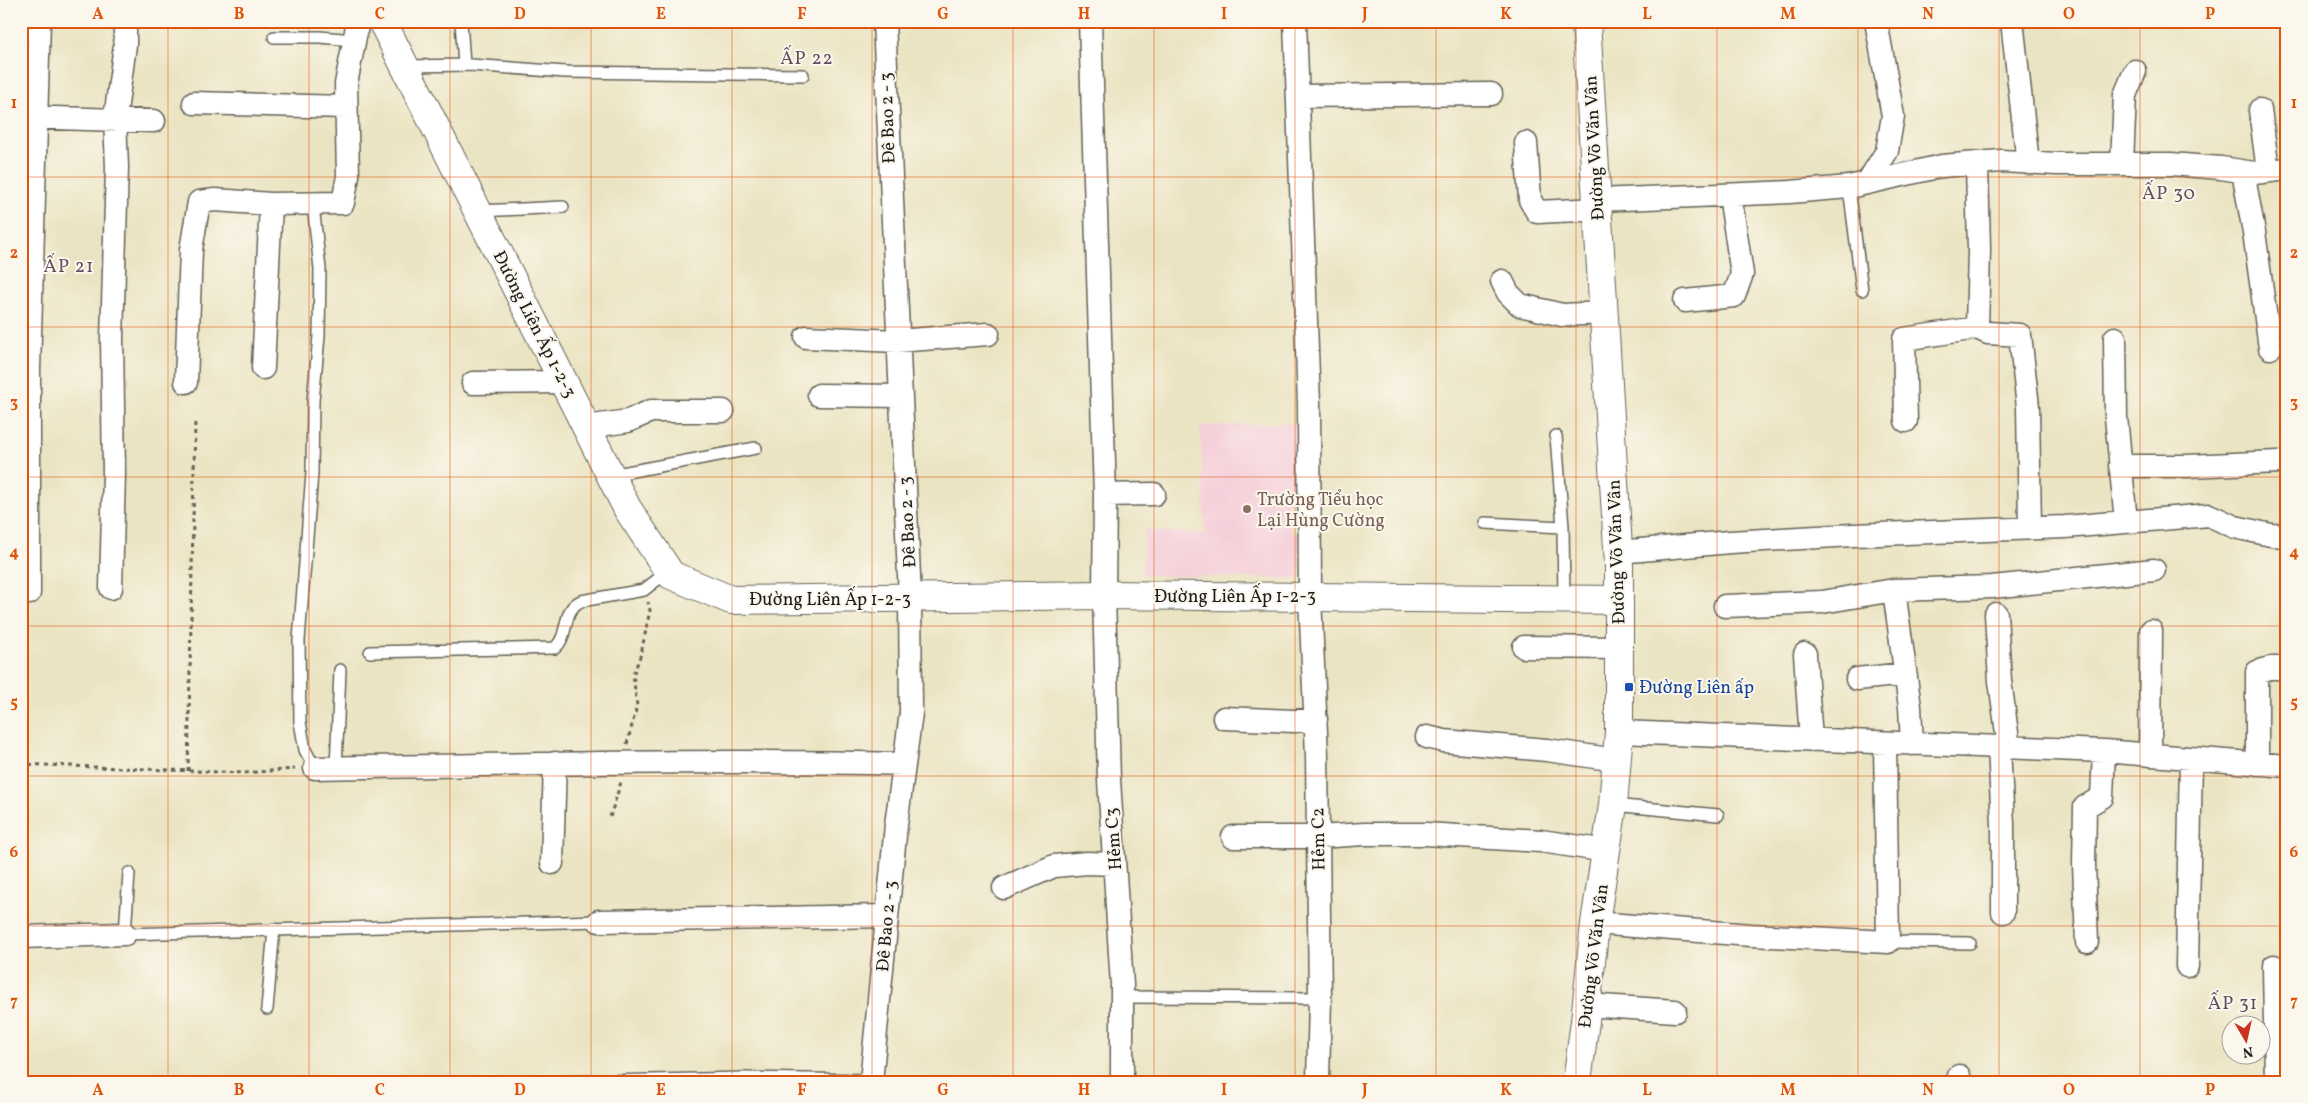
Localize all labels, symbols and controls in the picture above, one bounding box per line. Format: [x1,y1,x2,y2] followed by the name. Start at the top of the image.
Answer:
[92,4,104,26] text: A
[234,4,245,26] text: B
[375,4,385,26] text: C
[514,4,526,26] text: D
[656,4,666,26] text: E
[797,4,807,26] text: F
[937,4,949,26] text: G
[1078,4,1090,26] text: H
[1221,4,1227,26] text: I
[1361,4,1368,26] text: J
[1500,4,1512,26] text: K
[1642,4,1652,26] text: L
[1780,4,1796,26] text: M
[1922,4,1934,26] text: N
[2063,4,2075,26] text: O
[2205,4,2215,26] text: P
[780,45,834,72] district label: ẤP 22
[874,72,903,164] street label: Đê Bao 2 - 3
[1579,74,1612,221] street label: Đường Võ Văn Vân
[11,93,17,115] text: 1
[2291,93,2297,115] text: 1
[2142,180,2196,207] district label: ẤP 30
[10,243,18,265] text: 2
[2290,243,2298,265] text: 2
[486,246,583,403] street label: Đường Liên Ấp 1-2-3
[44,253,94,280] district label: ẤP 21
[10,392,18,414] text: 3
[2290,392,2298,414] text: 3
[894,476,923,568] street label: Đê Bao 2 - 3
[1602,479,1633,625] street label: Đường Võ Văn Vân
[1257,488,1385,534] place label: Trường Tiểu học Lại Hùng Cường
[1241,503,1253,515] marker: Trường Tiểu học Lại Hùng Cường
[9,542,19,564] text: 4
[2289,542,2299,564] text: 4
[1154,583,1316,610] street label: Đường Liên Ấp 1-2-3
[749,586,911,613] street label: Đường Liên Ấp 1-2-3
[1639,676,1754,701] place label: Đường Liên ấp
[1623,681,1635,693] marker: Đường Liên ấp
[10,692,18,714] text: 5
[2290,692,2298,714] text: 5
[1100,807,1129,871] street label: Hẻm C3
[1306,807,1333,871] street label: Hẻm C2
[10,842,19,864] text: 6
[2290,842,2299,864] text: 6
[871,879,904,973] street label: Đê Bao 2 - 3
[1573,882,1616,1030] street label: Đường Võ Văn Vân
[2208,990,2258,1017] district label: ẤP 31
[10,991,18,1013] text: 7
[2290,991,2298,1013] text: 7
[2220,1016,2270,1066] north arrow
[2241,1041,2254,1062] text: N
[92,1080,104,1102] text: A
[234,1080,245,1102] text: B
[375,1080,385,1102] text: C
[514,1080,526,1102] text: D
[656,1080,666,1102] text: E
[797,1080,807,1102] text: F
[937,1080,949,1102] text: G
[1078,1080,1090,1102] text: H
[1221,1080,1227,1102] text: I
[1361,1080,1368,1102] text: J
[1500,1080,1512,1102] text: K
[1642,1080,1652,1102] text: L
[1780,1080,1796,1102] text: M
[1922,1080,1934,1102] text: N
[2063,1080,2075,1102] text: O
[2205,1080,2215,1102] text: P

